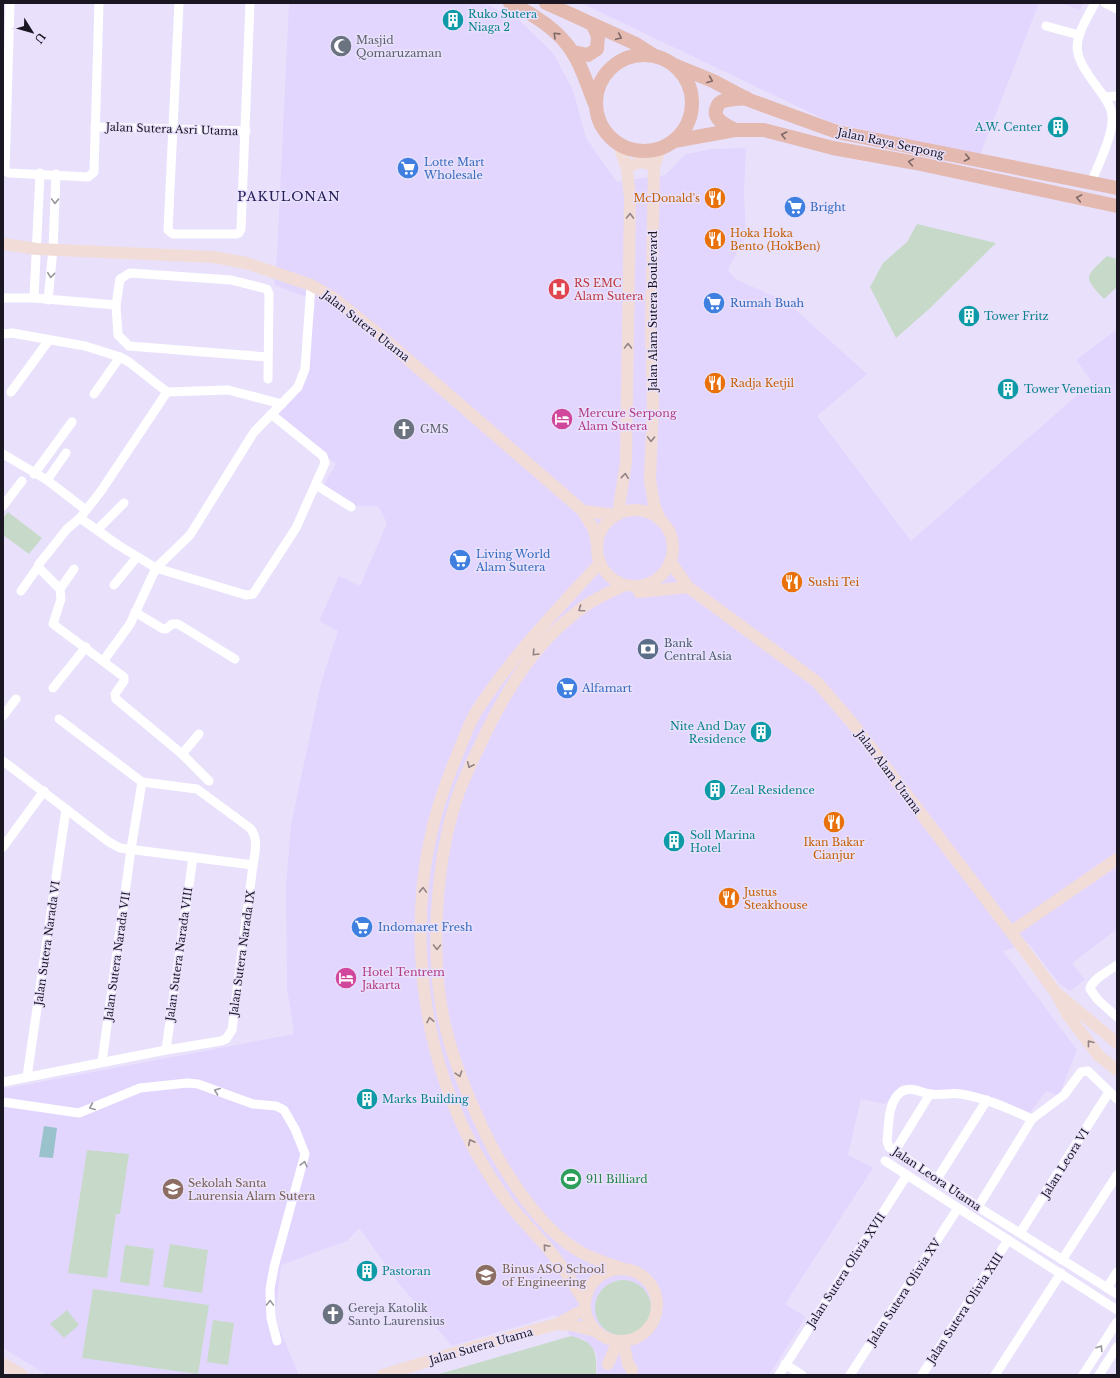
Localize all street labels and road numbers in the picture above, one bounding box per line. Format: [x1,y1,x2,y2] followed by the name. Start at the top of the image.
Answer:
[104,120,239,138] street label: Jalan Sutera Asri Utama
[835,124,946,161] street label: Jalan Raya Serpong
[646,230,660,393] street label: Jalan Alam Sutera Boulevard
[318,286,413,365] street label: Jalan Sutera Utama
[852,726,925,817] street label: Jalan Alam Utama
[31,879,63,1008] street label: Jalan Sutera Narada VI
[162,886,195,1024] street label: Jalan Sutera Narada VIII
[226,888,258,1019] street label: Jalan Sutera Narada IX
[101,890,133,1024] street label: Jalan Sutera Narada VII
[1037,1125,1092,1202] street label: Jalan Leora VI
[888,1143,985,1214] street label: Jalan Leora Utama
[803,1210,888,1331] street label: Jalan Sutera Olivia XVII
[863,1236,944,1350] street label: Jalan Sutera Olivia XV
[923,1250,1006,1368] street label: Jalan Sutera Olivia XIII
[426,1324,535,1368] street label: Jalan Sutera Utama

